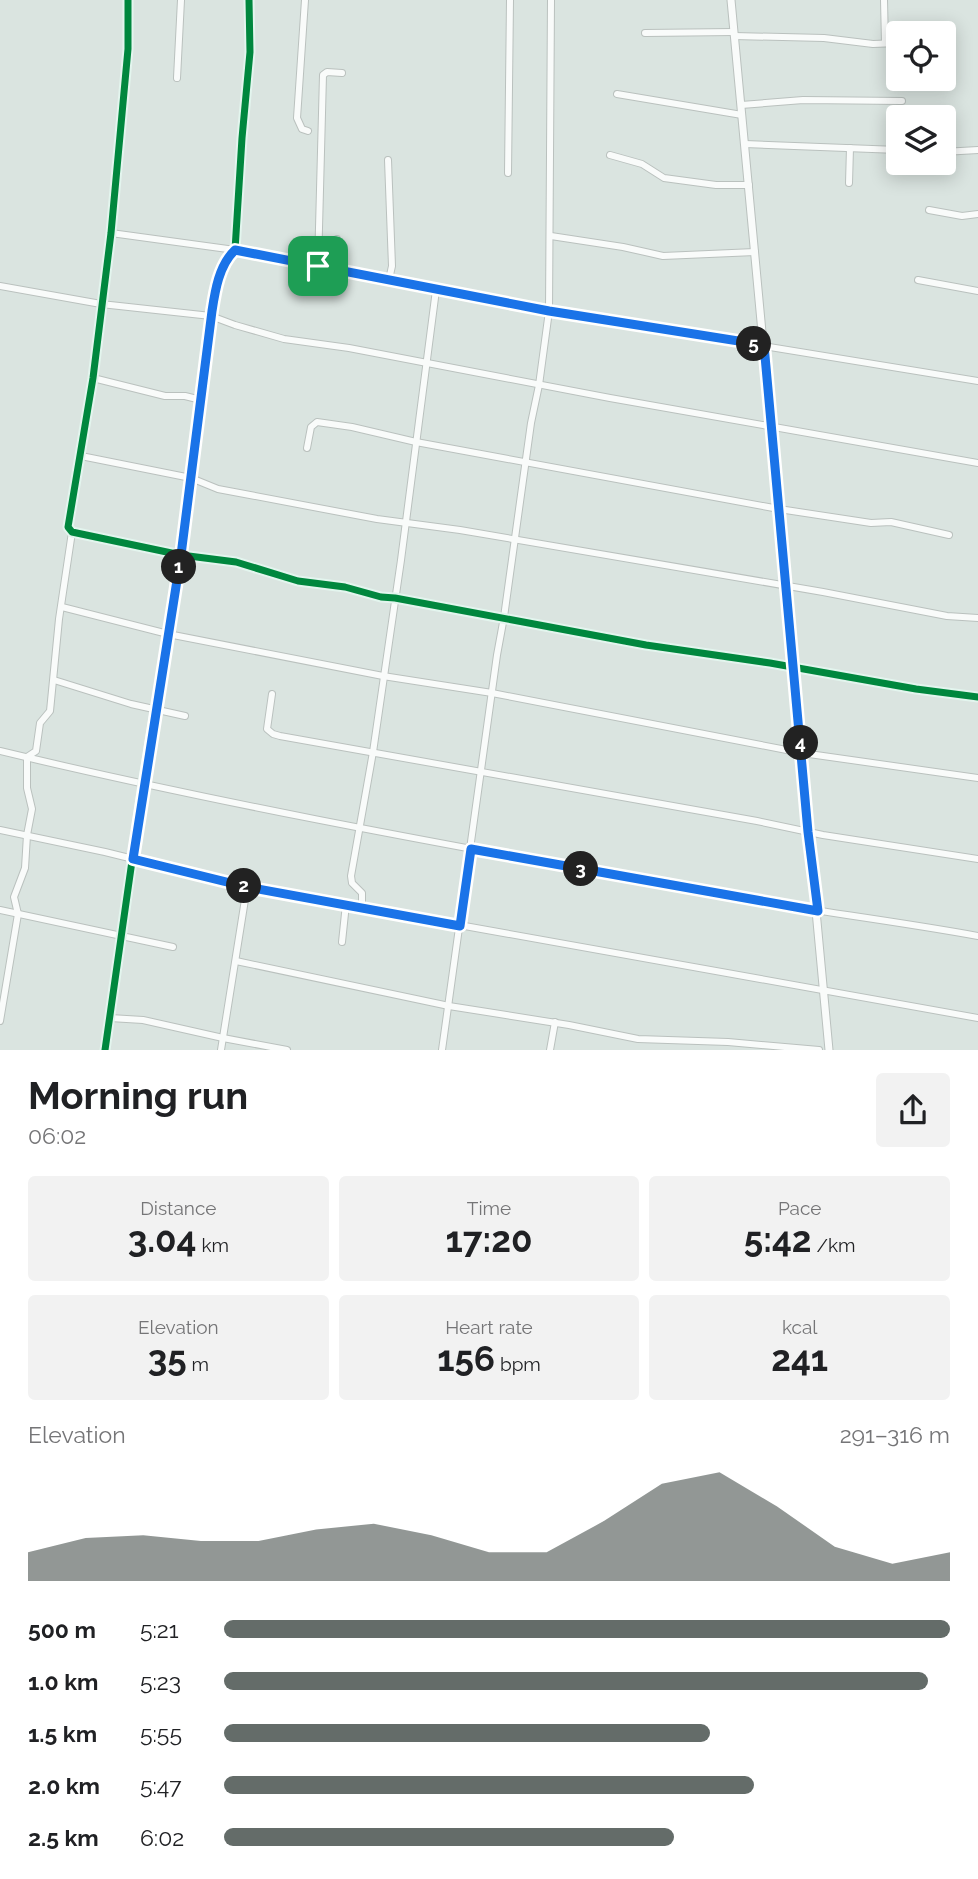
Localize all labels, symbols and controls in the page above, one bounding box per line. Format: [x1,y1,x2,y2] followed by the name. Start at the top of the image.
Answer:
[886,21,956,175] map controls
[886,21,956,91] button: locate
[886,105,956,175] button: layers
[288,236,348,296] pin
[299,247,337,285] icon: arrive
[736,326,772,362] pin: 5
[748,332,759,354] text: 5
[162,550,196,584] pin: 1
[174,555,183,577] text: 1
[784,726,818,760] pin: 4
[795,731,806,753] text: 4
[564,852,598,886] pin: 3
[575,857,586,879] text: 3
[226,868,262,903] pin: 2
[238,874,249,896] text: 2
[28,1073,248,1118] text: Morning run
[876,1073,950,1147] button: share
[28,1122,86,1149] text: 06:02
[140,1197,216,1219] text: Distance
[467,1197,511,1219] text: Time
[778,1197,821,1219] text: Pace
[128,1219,197,1260] text: 3.04
[446,1219,532,1260] text: 17:20
[744,1219,812,1260] text: 5:42
[197,1234,229,1256] text: km
[812,1234,855,1256] text: /km
[138,1316,219,1338] text: Elevation
[445,1316,533,1338] text: Heart rate
[782,1316,817,1338] text: kcal
[148,1338,187,1379] text: 35
[437,1338,495,1379] text: 156
[771,1338,828,1379] text: 241
[187,1353,209,1375] text: m
[495,1353,541,1375] text: bpm
[28,1421,126,1448] text: Elevation
[840,1421,950,1448] text: 291–316 m
[28,1616,96,1643] text: 500 m
[140,1616,179,1643] text: 5:21
[28,1668,98,1695] text: 1.0 km
[140,1668,181,1695] text: 5:23
[28,1720,97,1747] text: 1.5 km
[140,1720,182,1747] text: 5:55
[28,1772,100,1799] text: 2.0 km
[140,1772,182,1799] text: 5:47
[28,1824,99,1851] text: 2.5 km
[140,1824,184,1851] text: 6:02

